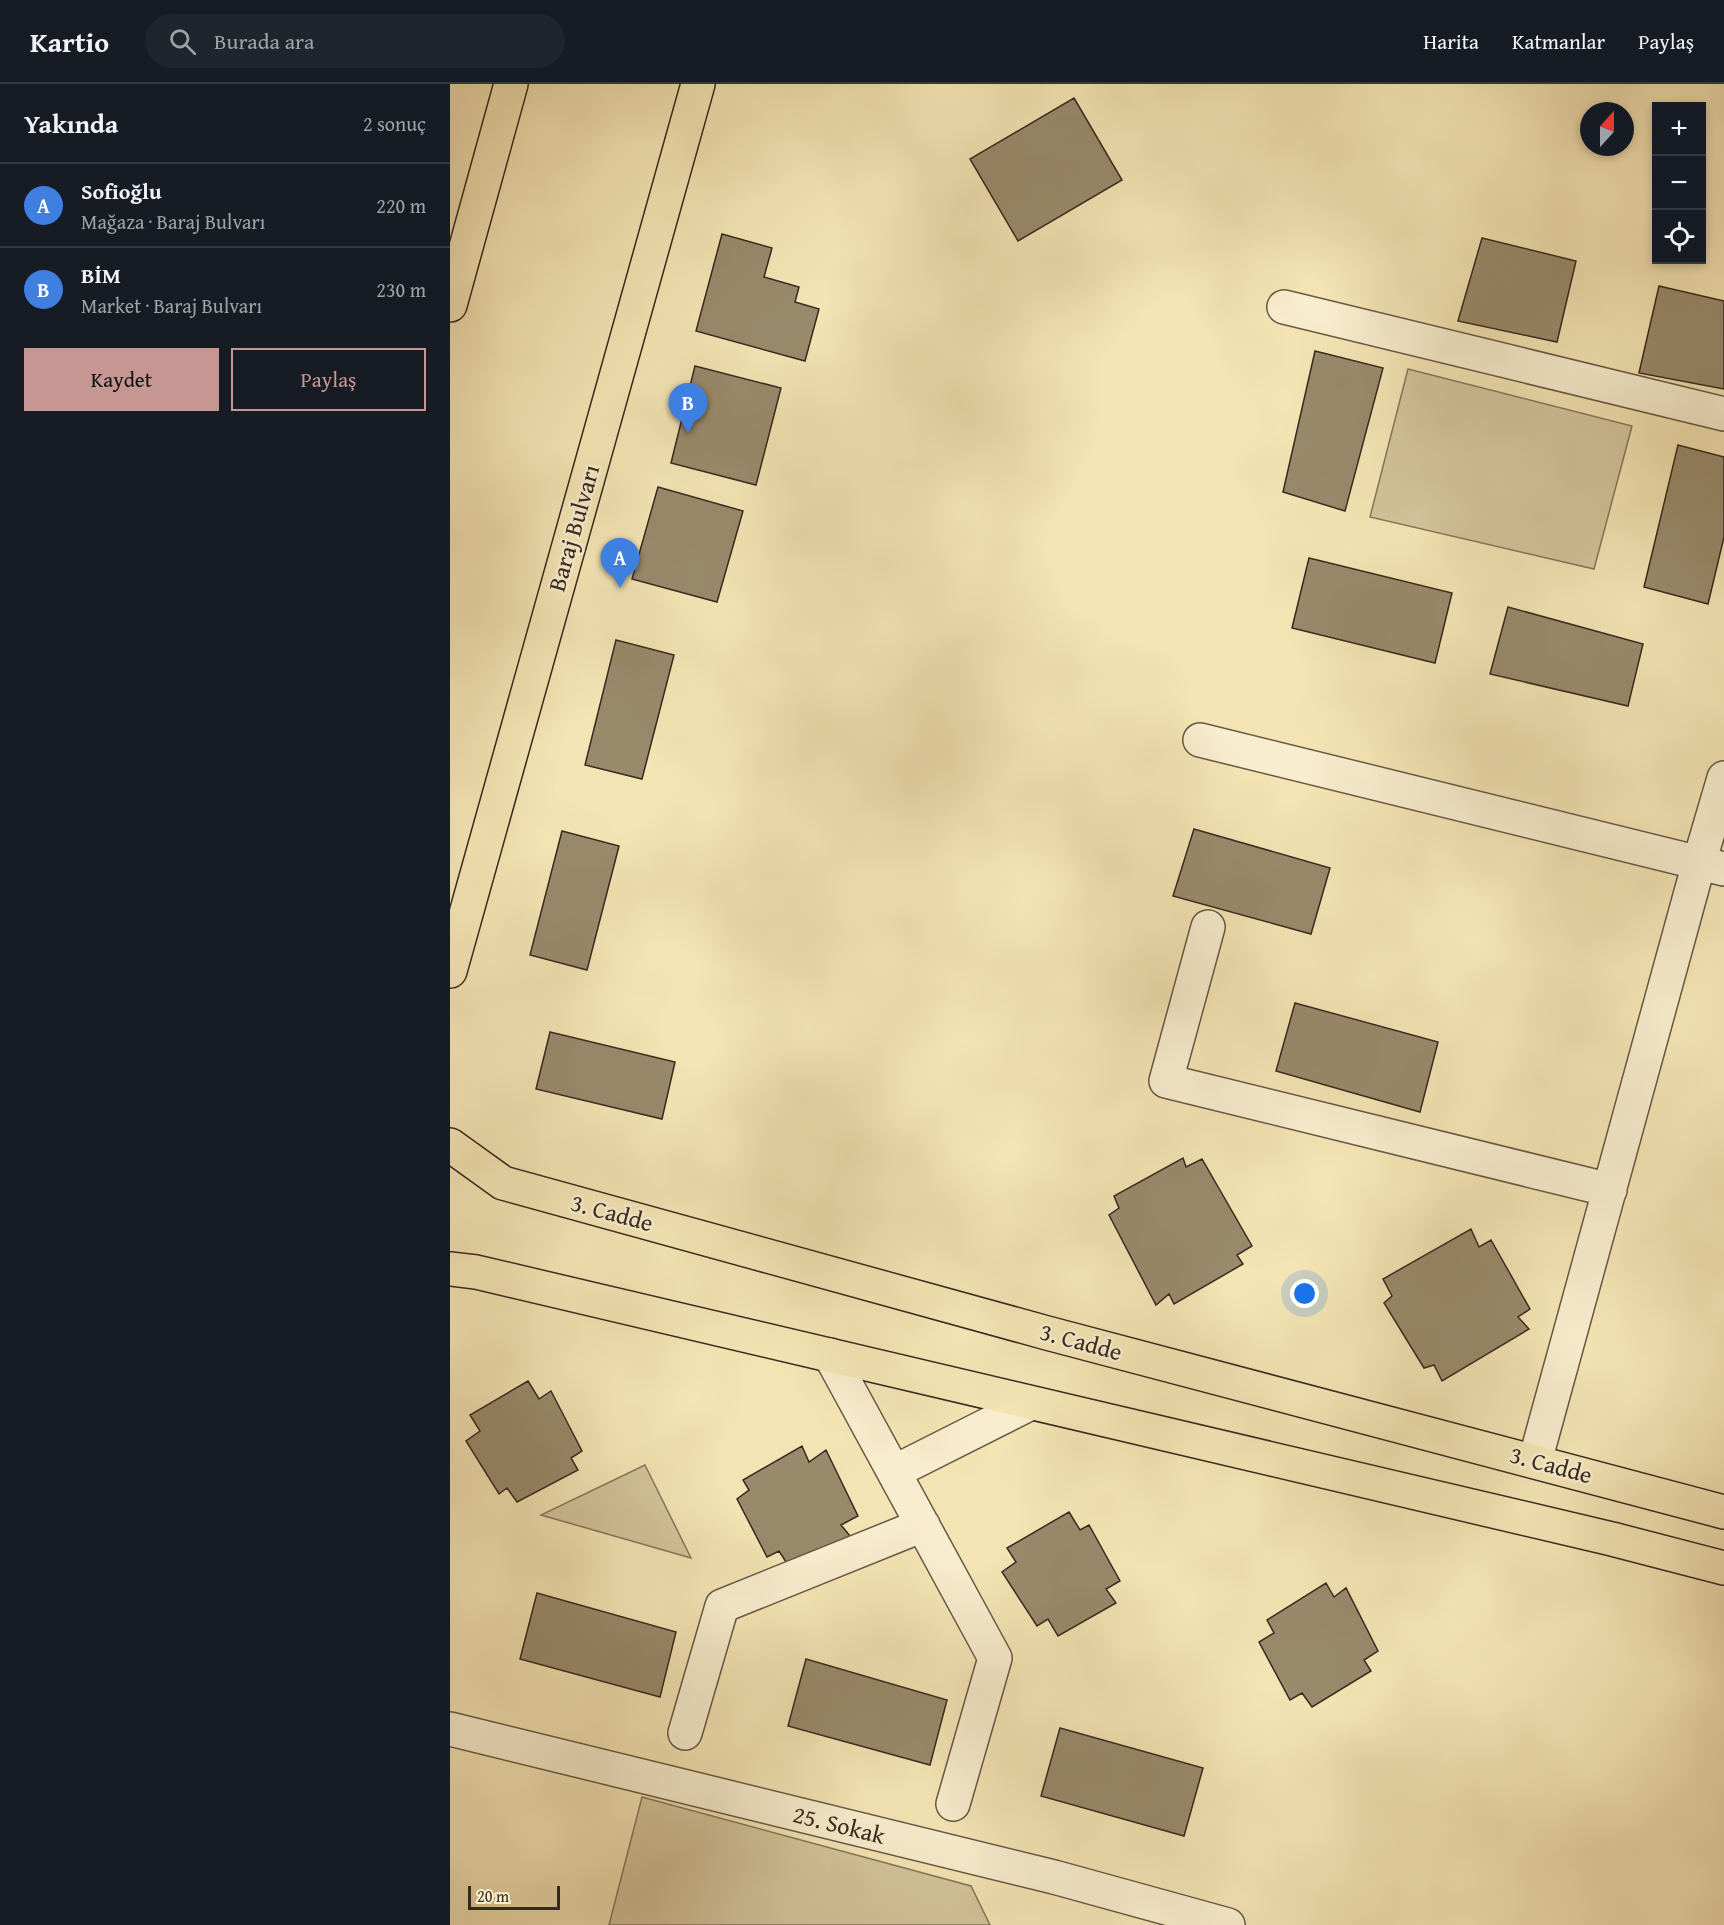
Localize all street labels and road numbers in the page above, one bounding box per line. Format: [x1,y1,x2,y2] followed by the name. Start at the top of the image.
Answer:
[539,460,608,595] street label: Baraj Bulvarı
[567,1185,657,1240] street label: 3. Cadde
[1036,1314,1126,1369] street label: 3. Cadde
[1506,1437,1596,1492] street label: 3. Cadde
[789,1796,890,1853] street label: 25. Sokak

